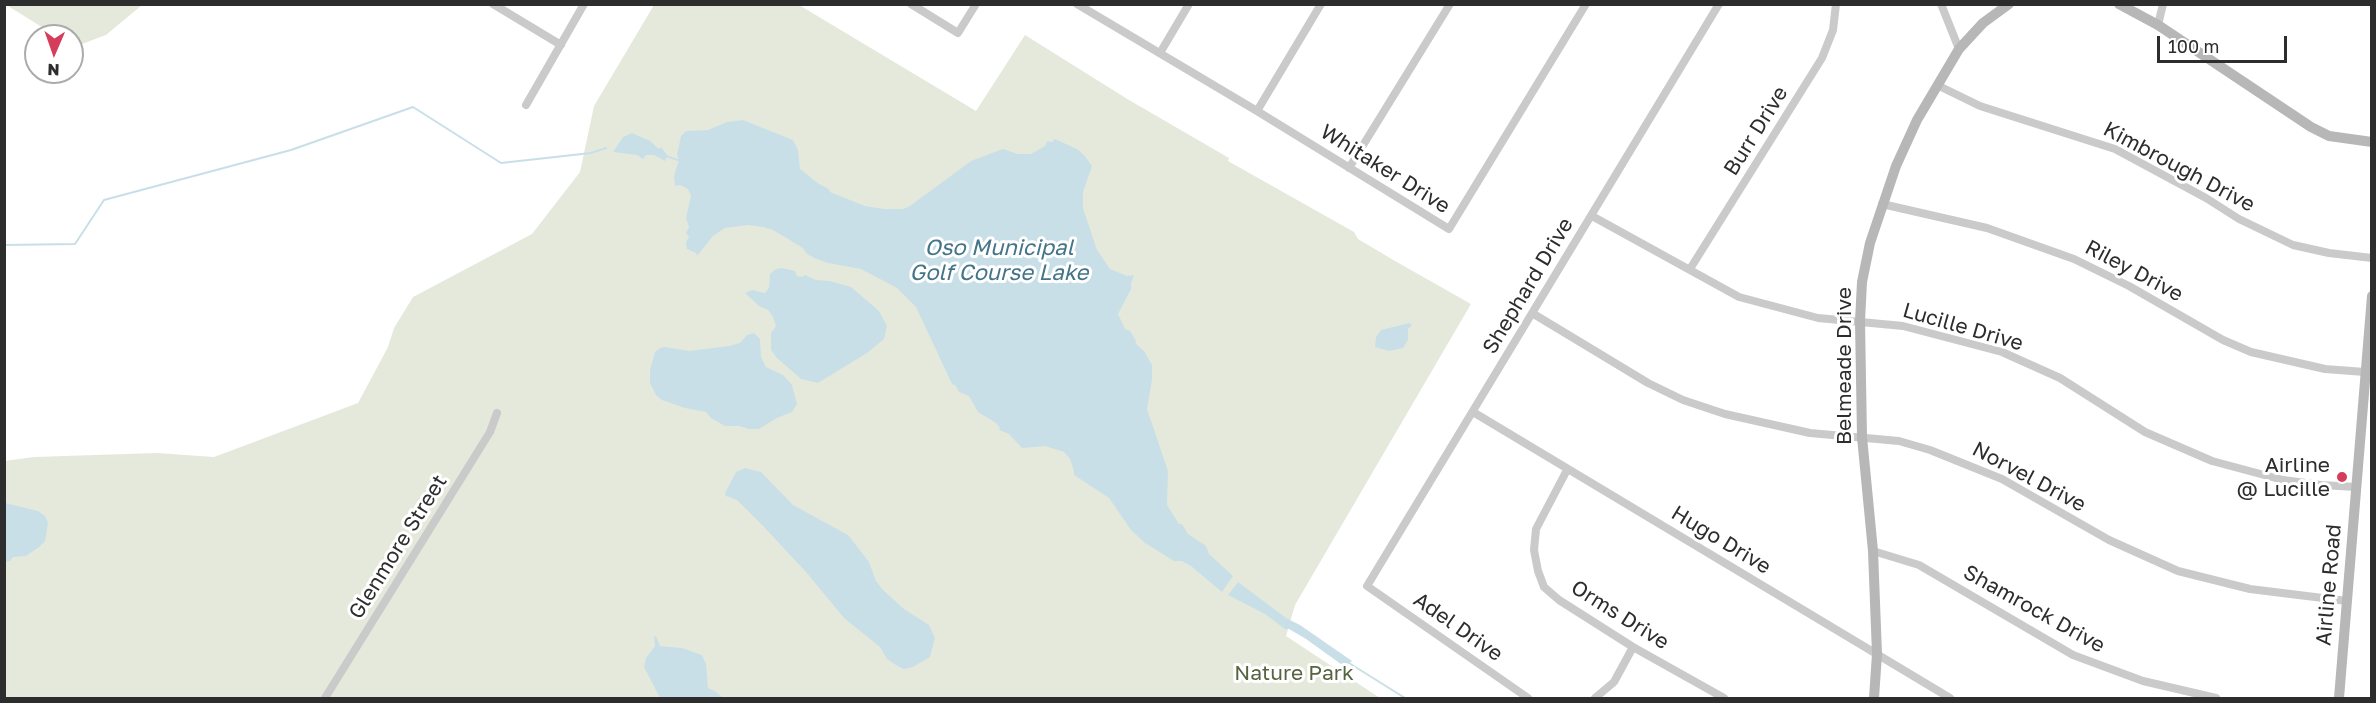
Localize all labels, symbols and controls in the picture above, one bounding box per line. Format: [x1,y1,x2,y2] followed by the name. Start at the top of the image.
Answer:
[24,24,84,84] north arrow
[2160,24,2290,62] scale bar
[2168,35,2219,57] text: 100 m
[47,60,60,80] text: N
[1719,82,1793,180] street label: Burr Drive
[2099,116,2259,218] street label: Kimbrough Drive
[1316,119,1454,219] street label: Whitaker Drive
[1477,213,1579,359] street label: Shephard Drive
[910,235,1088,286] water label: Oso Municipal Golf Course Lake
[2081,235,2187,307] street label: Riley Drive
[1831,287,1857,445] street label: Belmeade Drive
[1900,298,2026,356] street label: Lucille Drive
[1968,437,2090,517] street label: Norvel Drive
[2237,452,2330,502] place label: Airline @ Lucille
[344,470,452,624] street label: Glenmore Street
[2335,470,2349,484] marker: Airline @ Lucille
[1667,500,1775,580] street label: Hugo Drive
[2311,523,2347,647] street label: Airline Road
[1959,560,2109,658] street label: Shamrock Drive
[1566,575,1674,655] street label: Orms Drive
[1409,587,1507,667] street label: Adel Drive
[1234,660,1354,686] park label: Nature Park

